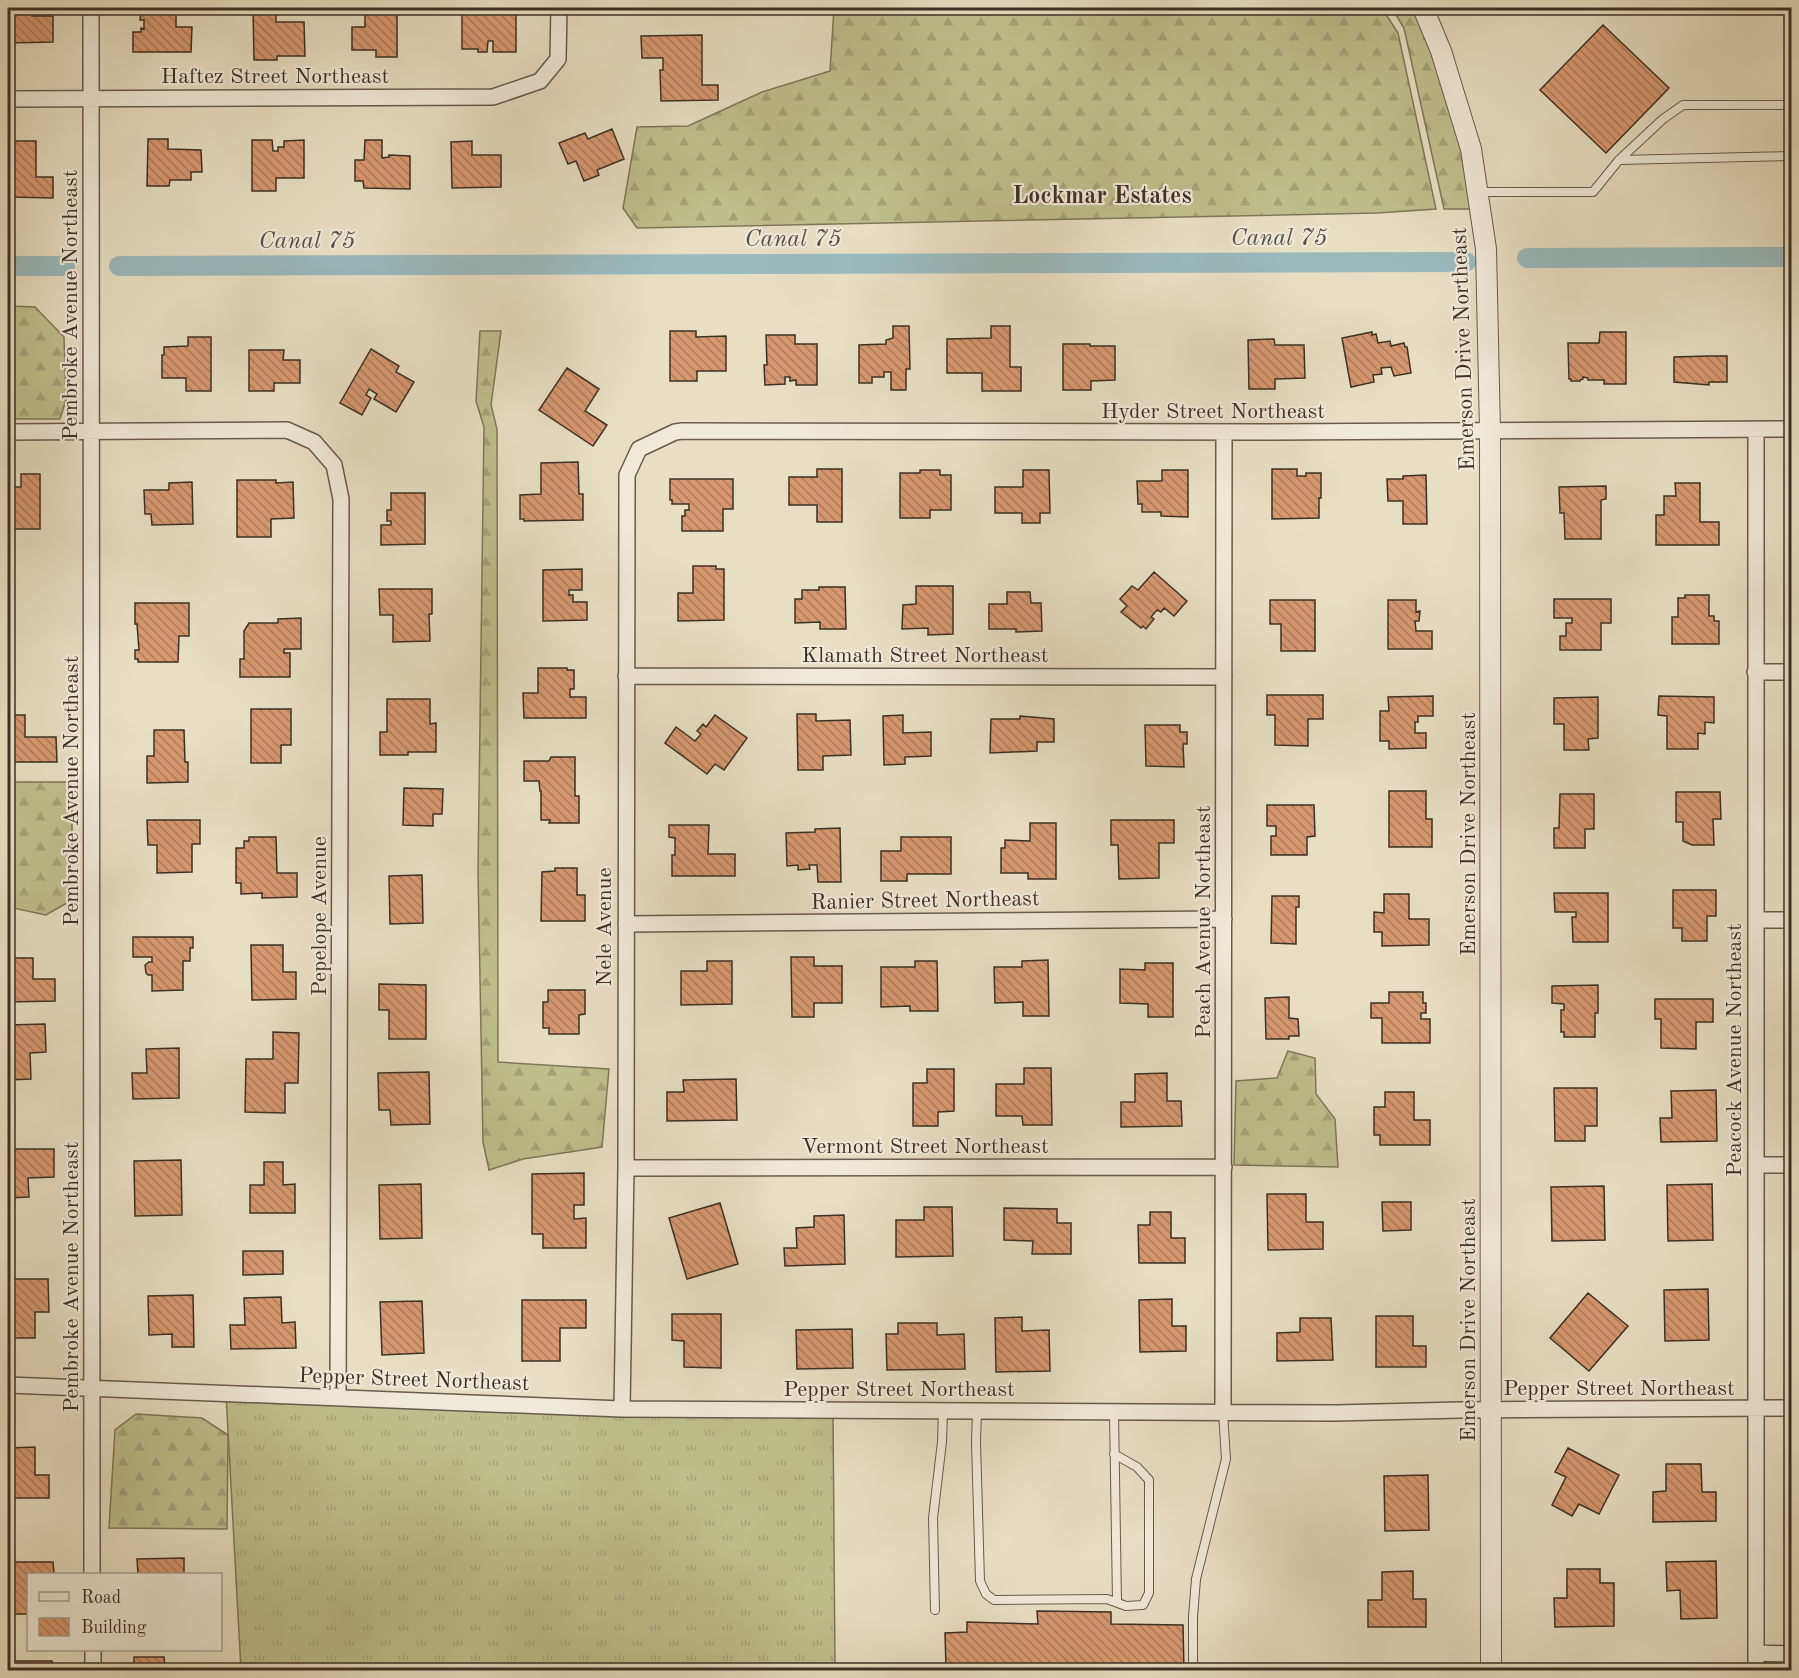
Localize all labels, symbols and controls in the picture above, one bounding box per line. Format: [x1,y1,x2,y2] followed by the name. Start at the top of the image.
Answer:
[161,66,389,88] street label: Haftez Street Northeast
[60,169,82,441] street label: Pembroke Avenue Northeast
[1012,185,1192,209] district label: Lockmar Estates
[1230,227,1328,251] water label: Canal 75
[1449,227,1479,471] street label: Emerson Drive Northeast
[744,228,842,252] water label: Canal 75
[258,230,356,254] water label: Canal 75
[1101,401,1325,423] street label: Hyder Street Northeast
[802,645,1048,667] street label: Klamath Street Northeast
[61,655,83,927] street label: Pembroke Avenue Northeast
[1458,712,1480,956] street label: Emerson Drive Northeast
[1193,805,1215,1039] street label: Peach Avenue Northeast
[309,836,331,996] street label: Pepelope Avenue
[594,867,616,987] street label: Nele Avenue
[810,888,1040,914] street label: Ranier Street Northeast
[1724,923,1746,1177] street label: Peacock Avenue Northeast
[801,1136,1049,1158] street label: Vermont Street Northeast
[61,1141,83,1413] street label: Pembroke Avenue Northeast
[1458,1198,1480,1442] street label: Emerson Drive Northeast
[298,1365,530,1395] street label: Pepper Street Northeast
[1503,1378,1735,1400] street label: Pepper Street Northeast
[783,1379,1015,1401] street label: Pepper Street Northeast
[27,1573,222,1651] legend
[81,1589,121,1607] text: Road
[81,1619,147,1637] text: Building

